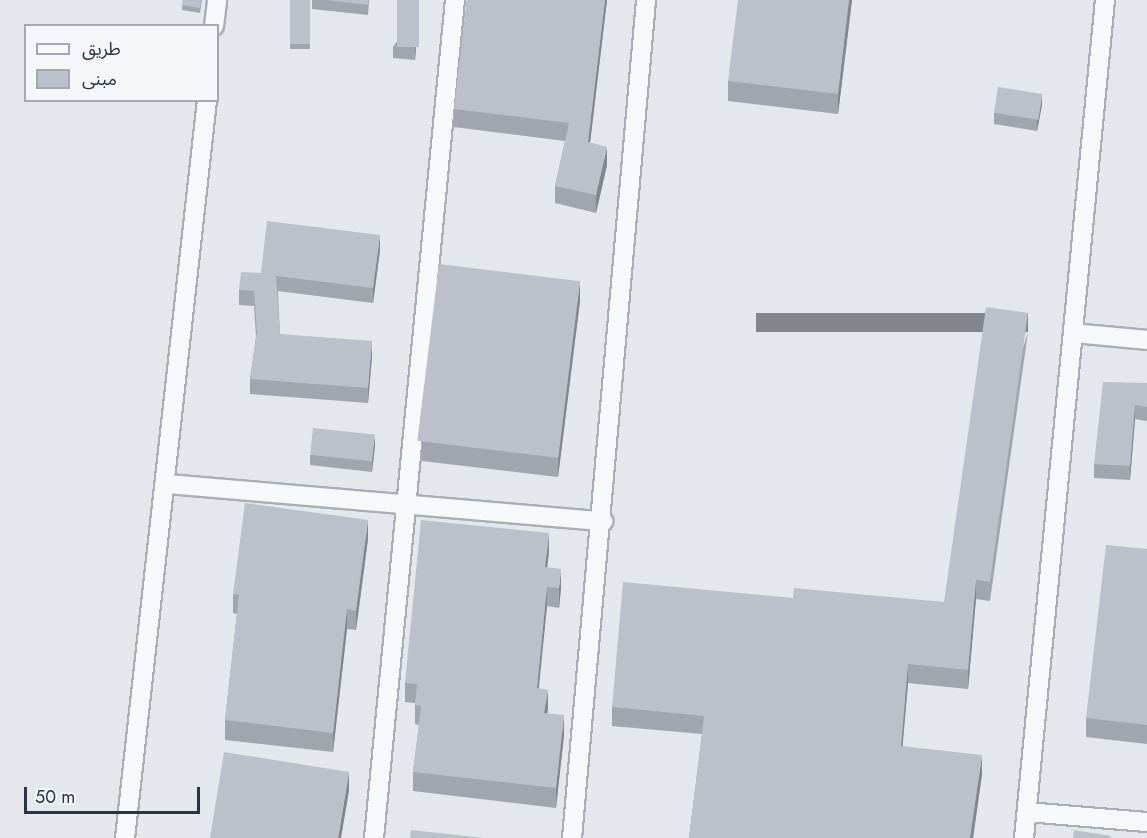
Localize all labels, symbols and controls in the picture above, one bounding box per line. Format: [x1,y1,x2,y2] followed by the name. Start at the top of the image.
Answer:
[24,24,219,102] legend
[82,36,121,62] text: طريق
[82,66,117,92] text: مبنى
[27,775,202,813] scale bar
[35,784,75,810] text: 50 m

